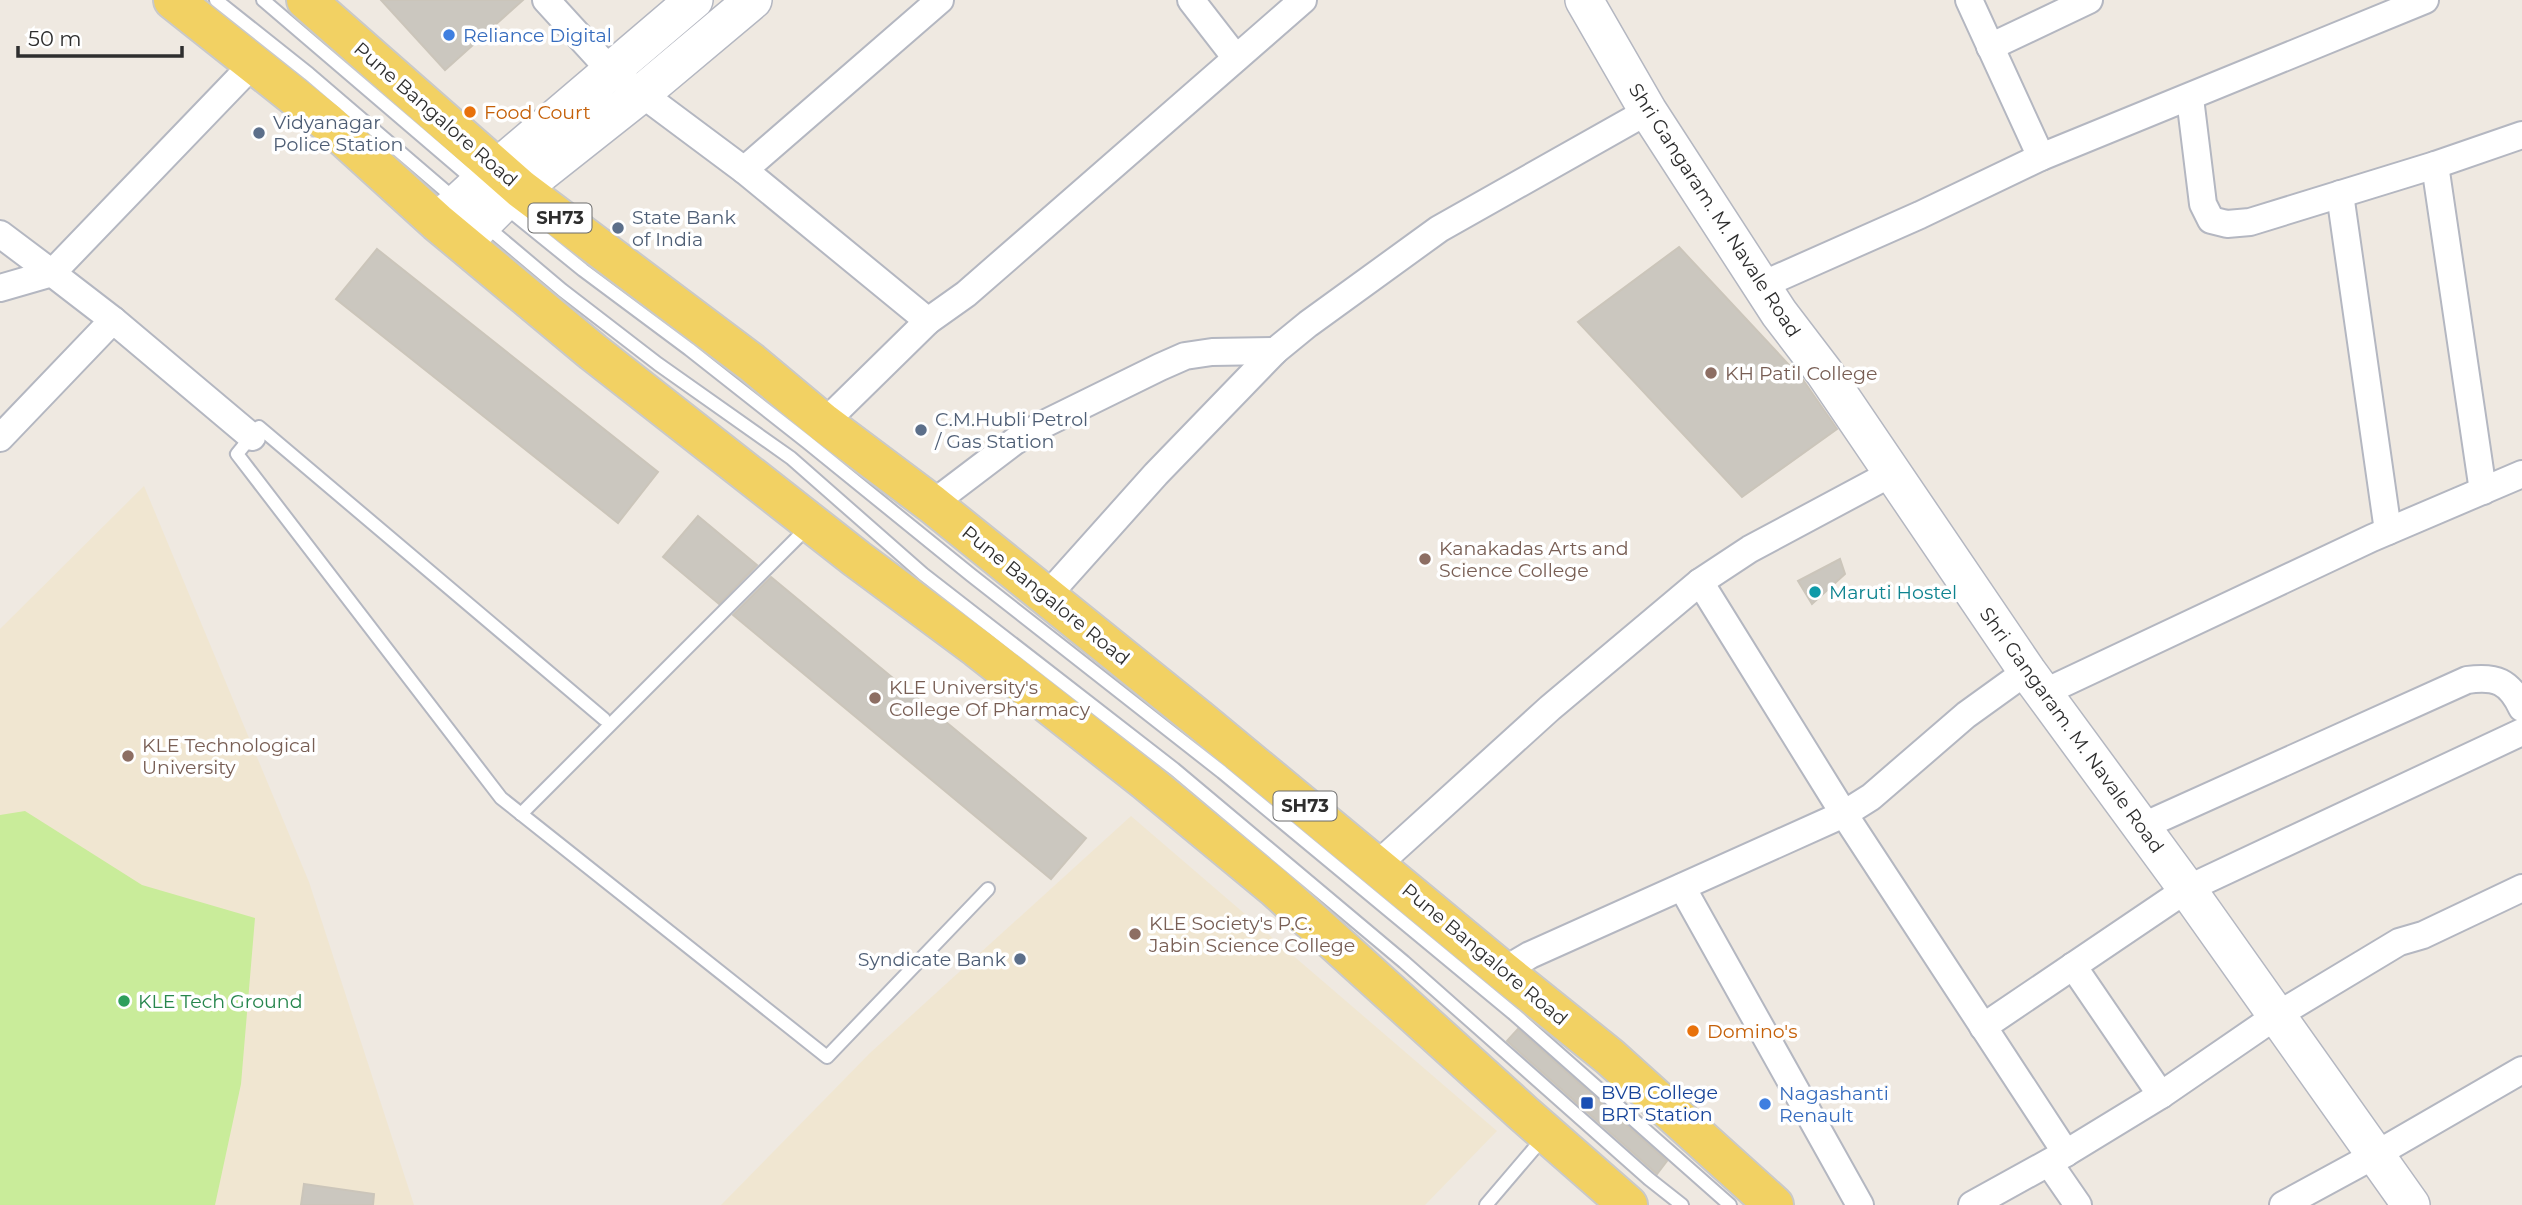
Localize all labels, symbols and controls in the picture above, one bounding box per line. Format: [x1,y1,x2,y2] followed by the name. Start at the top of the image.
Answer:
[18,14,182,58] scale bar
[463,24,612,47] place label: Reliance Digital
[28,26,82,51] text: 50 m
[441,27,457,43] marker: Reliance Digital
[349,37,522,192] street label: Pune Bangalore Road
[1624,79,1805,342] street label: Shri Gangaram. M. Navale Road
[484,101,591,124] place label: Food Court
[462,104,478,120] marker: Food Court
[273,111,403,156] place label: Vidyanagar Police Station
[251,125,267,141] marker: Vidyanagar Police Station
[528,204,592,232] road number: SH73
[632,206,736,251] place label: State Bank of India
[610,220,626,236] marker: State Bank of India
[1725,362,1878,385] place label: KH Patil College
[1703,365,1719,381] marker: KH Patil College
[934,408,1088,453] place label: C.M.Hubli Petrol / Gas Station
[913,422,929,438] marker: C.M.Hubli Petrol / Gas Station
[957,521,1134,670] street label: Pune Bangalore Road
[1439,537,1629,582] place label: Kanakadas Arts and Science College
[1417,551,1433,567] marker: Kanakadas Arts and Science College
[1829,581,1957,604] place label: Maruti Hostel
[1807,584,1823,600] marker: Maruti Hostel
[1975,603,2169,858] street label: Shri Gangaram. M. Navale Road
[889,676,1091,721] place label: KLE University's College Of Pharmacy
[867,690,883,706] marker: KLE University's College Of Pharmacy
[142,734,316,779] place label: KLE Technological University
[120,748,136,764] marker: KLE Technological University
[1274,792,1336,820] road number: SH73
[1397,878,1572,1030] street label: Pune Bangalore Road
[1148,912,1355,957] place label: KLE Society's P.C. Jabin Science College
[1127,926,1143,942] marker: KLE Society's P.C. Jabin Science College
[858,948,1007,971] place label: Syndicate Bank
[1012,951,1028,967] marker: Syndicate Bank
[138,990,303,1013] place label: KLE Tech Ground
[116,993,132,1009] marker: KLE Tech Ground
[1707,1020,1797,1043] place label: Domino's
[1685,1023,1701,1039] marker: Domino's
[1601,1081,1718,1126] place label: BVB College BRT Station
[1779,1082,1889,1127] place label: Nagashanti Renault
[1579,1095,1595,1111] marker: BVB College BRT Station
[1757,1096,1773,1112] marker: Nagashanti Renault

